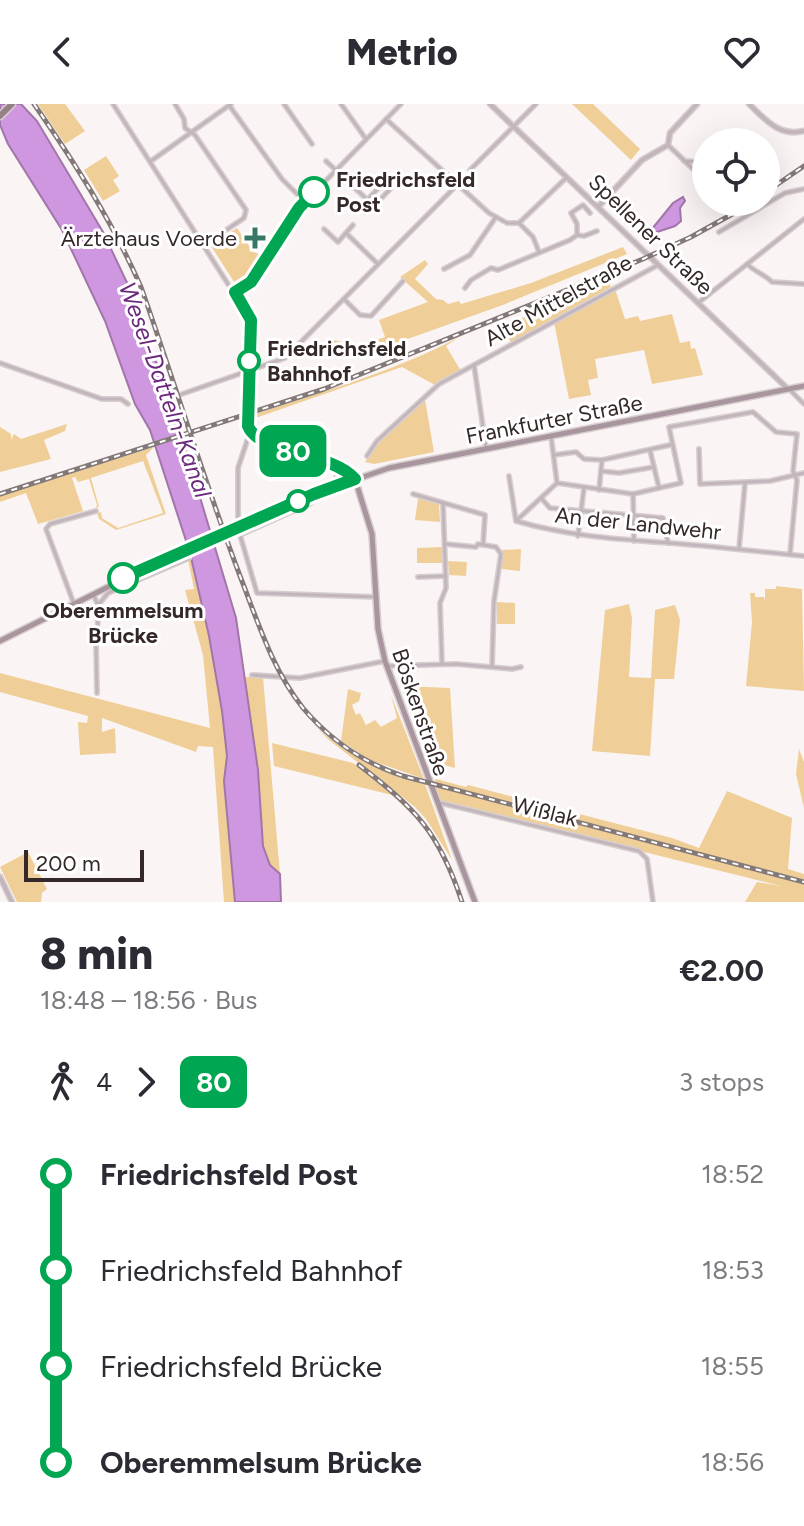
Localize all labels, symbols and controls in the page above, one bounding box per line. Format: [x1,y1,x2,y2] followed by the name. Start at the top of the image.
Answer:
[40,30,84,74] icon: back
[720,30,764,74] icon: heart
[346,31,458,74] text: Metrio
[692,128,780,216] map controls
[692,128,780,216] button: locate
[336,166,475,218] place label: Friedrichsfeld Post
[583,168,718,300] street label: Spellener Straße
[299,177,329,207] marker: Friedrichsfeld Post
[61,225,237,252] place label: Ärztehaus Voerde
[244,227,266,249] marker: Ärztehaus Voerde
[480,249,637,352] street label: Alte Mittelstraße
[113,278,218,502] water label: Wesel-Datteln-Kanal
[267,335,406,387] place label: Friedrichsfeld Bahnhof
[238,350,260,372] marker: Friedrichsfeld Bahnhof
[464,389,645,450] street label: Frankfurter Straße
[257,425,329,477] line badge: 80
[275,434,311,468] text: 80
[287,490,309,512] unlabelled marker
[554,501,723,546] street label: An der Landwehr
[108,563,138,593] marker: Oberemmelsum Brücke
[42,597,204,649] place label: Oberemmelsum Brücke
[386,645,455,779] street label: Böskenstraße
[510,790,580,833] street label: Wißlak
[24,846,144,882] scale bar
[36,850,101,877] text: 200 m
[40,927,153,980] text: 8 min
[679,952,764,989] text: €2.00
[40,984,257,1016] text: 18:48 – 18:56 · Bus
[40,1060,84,1104] icon: walk
[124,1060,168,1104] icon: forward
[196,1065,231,1099] text: 80
[96,1066,112,1098] text: 4
[679,1066,764,1098] text: 3 stops
[100,1156,358,1193] text: Friedrichsfeld Post
[701,1158,764,1190] text: 18:52
[100,1252,402,1289] text: Friedrichsfeld Bahnhof
[702,1254,764,1286] text: 18:53
[100,1348,382,1385] text: Friedrichsfeld Brücke
[701,1350,764,1382] text: 18:55
[100,1444,422,1481] text: Oberemmelsum Brücke
[701,1446,764,1478] text: 18:56

